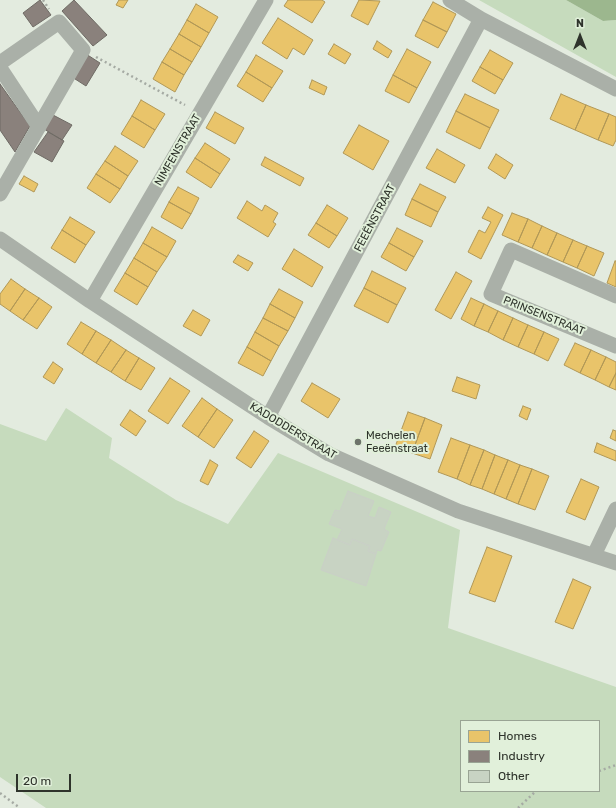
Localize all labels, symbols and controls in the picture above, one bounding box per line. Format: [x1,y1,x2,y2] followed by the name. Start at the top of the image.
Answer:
[560,16,600,56] north arrow
[576,17,584,30] text: N
[152,112,204,188] street label: NIMFENSTRAAT
[352,182,398,254] street label: FEEËNSTRAAT
[501,294,587,338] street label: PRINSENSTRAAT
[247,400,339,462] street label: KADODDERSTRAAT
[366,429,428,455] place label: Mechelen Feeënstraat
[353,437,363,447] marker: Mechelen Feeënstraat
[460,720,600,792] legend
[498,729,537,743] text: Homes
[498,749,545,763] text: Industry
[18,766,73,792] scale bar
[498,769,529,783] text: Other
[23,774,51,788] text: 20 m

